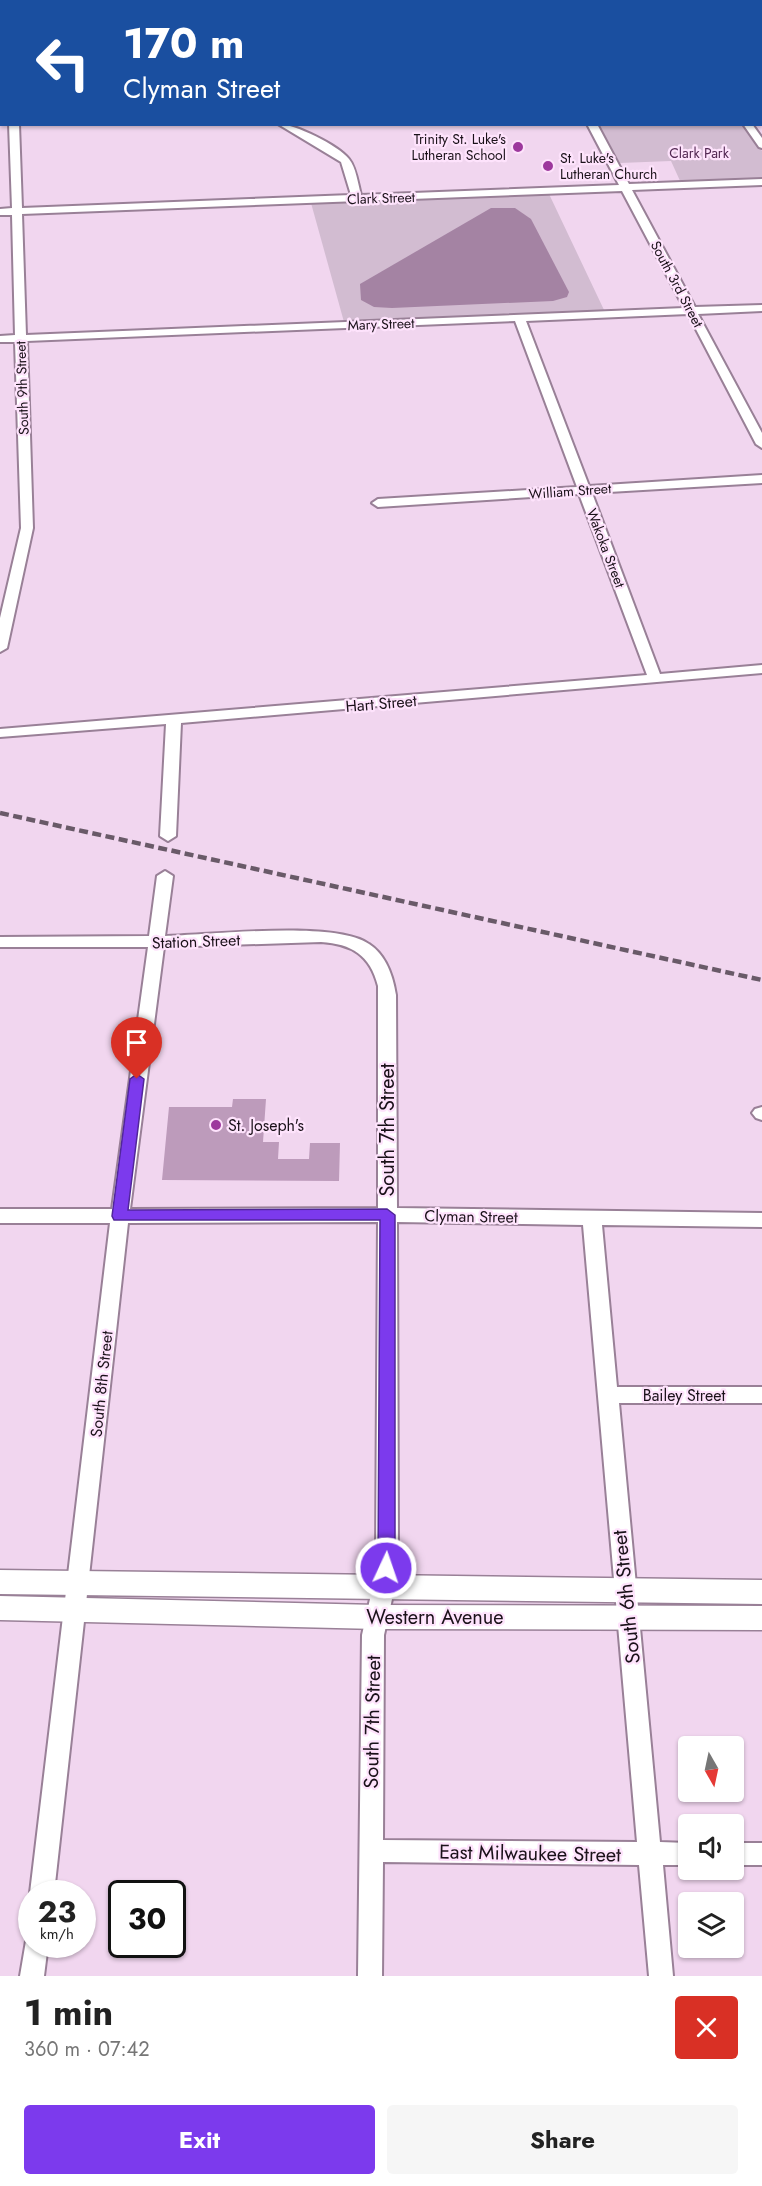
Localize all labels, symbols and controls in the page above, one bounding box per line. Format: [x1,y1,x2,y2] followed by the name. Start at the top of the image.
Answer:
[123,13,245,74] text: 170 m
[24,24,102,102] icon: left
[123,69,280,108] text: Clyman Street
[411,129,506,165] place label: Trinity St. Luke's Lutheran School
[511,140,525,154] marker: Trinity St. Luke's Lutheran School
[669,143,730,163] park label: Clark Park
[560,148,657,184] place label: St. Luke's Lutheran Church
[541,159,555,173] marker: St. Luke's Lutheran Church
[347,187,416,209] street label: Clark Street
[646,237,709,331] street label: South 3rd Street
[347,313,415,335] street label: Mary Street
[10,340,34,435] street label: South 9th Street
[528,478,613,504] street label: William Street
[582,506,630,591] street label: Wakoka Street
[344,689,418,718] street label: Hart Street
[151,928,241,955] street label: Station Street
[111,1017,162,1079] pin
[120,1026,153,1059] icon: arrive
[373,1063,402,1197] street label: South 7th Street
[228,1114,304,1137] place label: St. Joseph's
[209,1118,223,1132] marker: St. Joseph's
[424,1204,518,1229] street label: Clyman Street
[84,1330,119,1438] street label: South 8th Street
[643,1384,725,1407] street label: Bailey Street
[605,1528,648,1665] street label: South 6th Street
[354,1536,418,1600] position arrow
[366,1603,504,1632] street label: Western Avenue
[357,1655,388,1789] street label: South 7th Street
[678,1736,744,1802] north arrow
[678,1736,744,1958] map controls
[678,1814,744,1880] button: sound
[439,1837,621,1870] street label: East Milwaukee Street
[108,1880,186,1958] speed limit sign: 30
[38,1890,76,1933] text: 23
[678,1892,744,1958] button: layers
[40,1923,74,1945] text: km/h
[24,1986,113,2038] text: 1 min
[675,1996,738,2059] button: close
[24,2035,150,2064] text: 360 m · 07:42
[24,2105,375,2174] button: Exit
[387,2105,738,2174] button: Share

